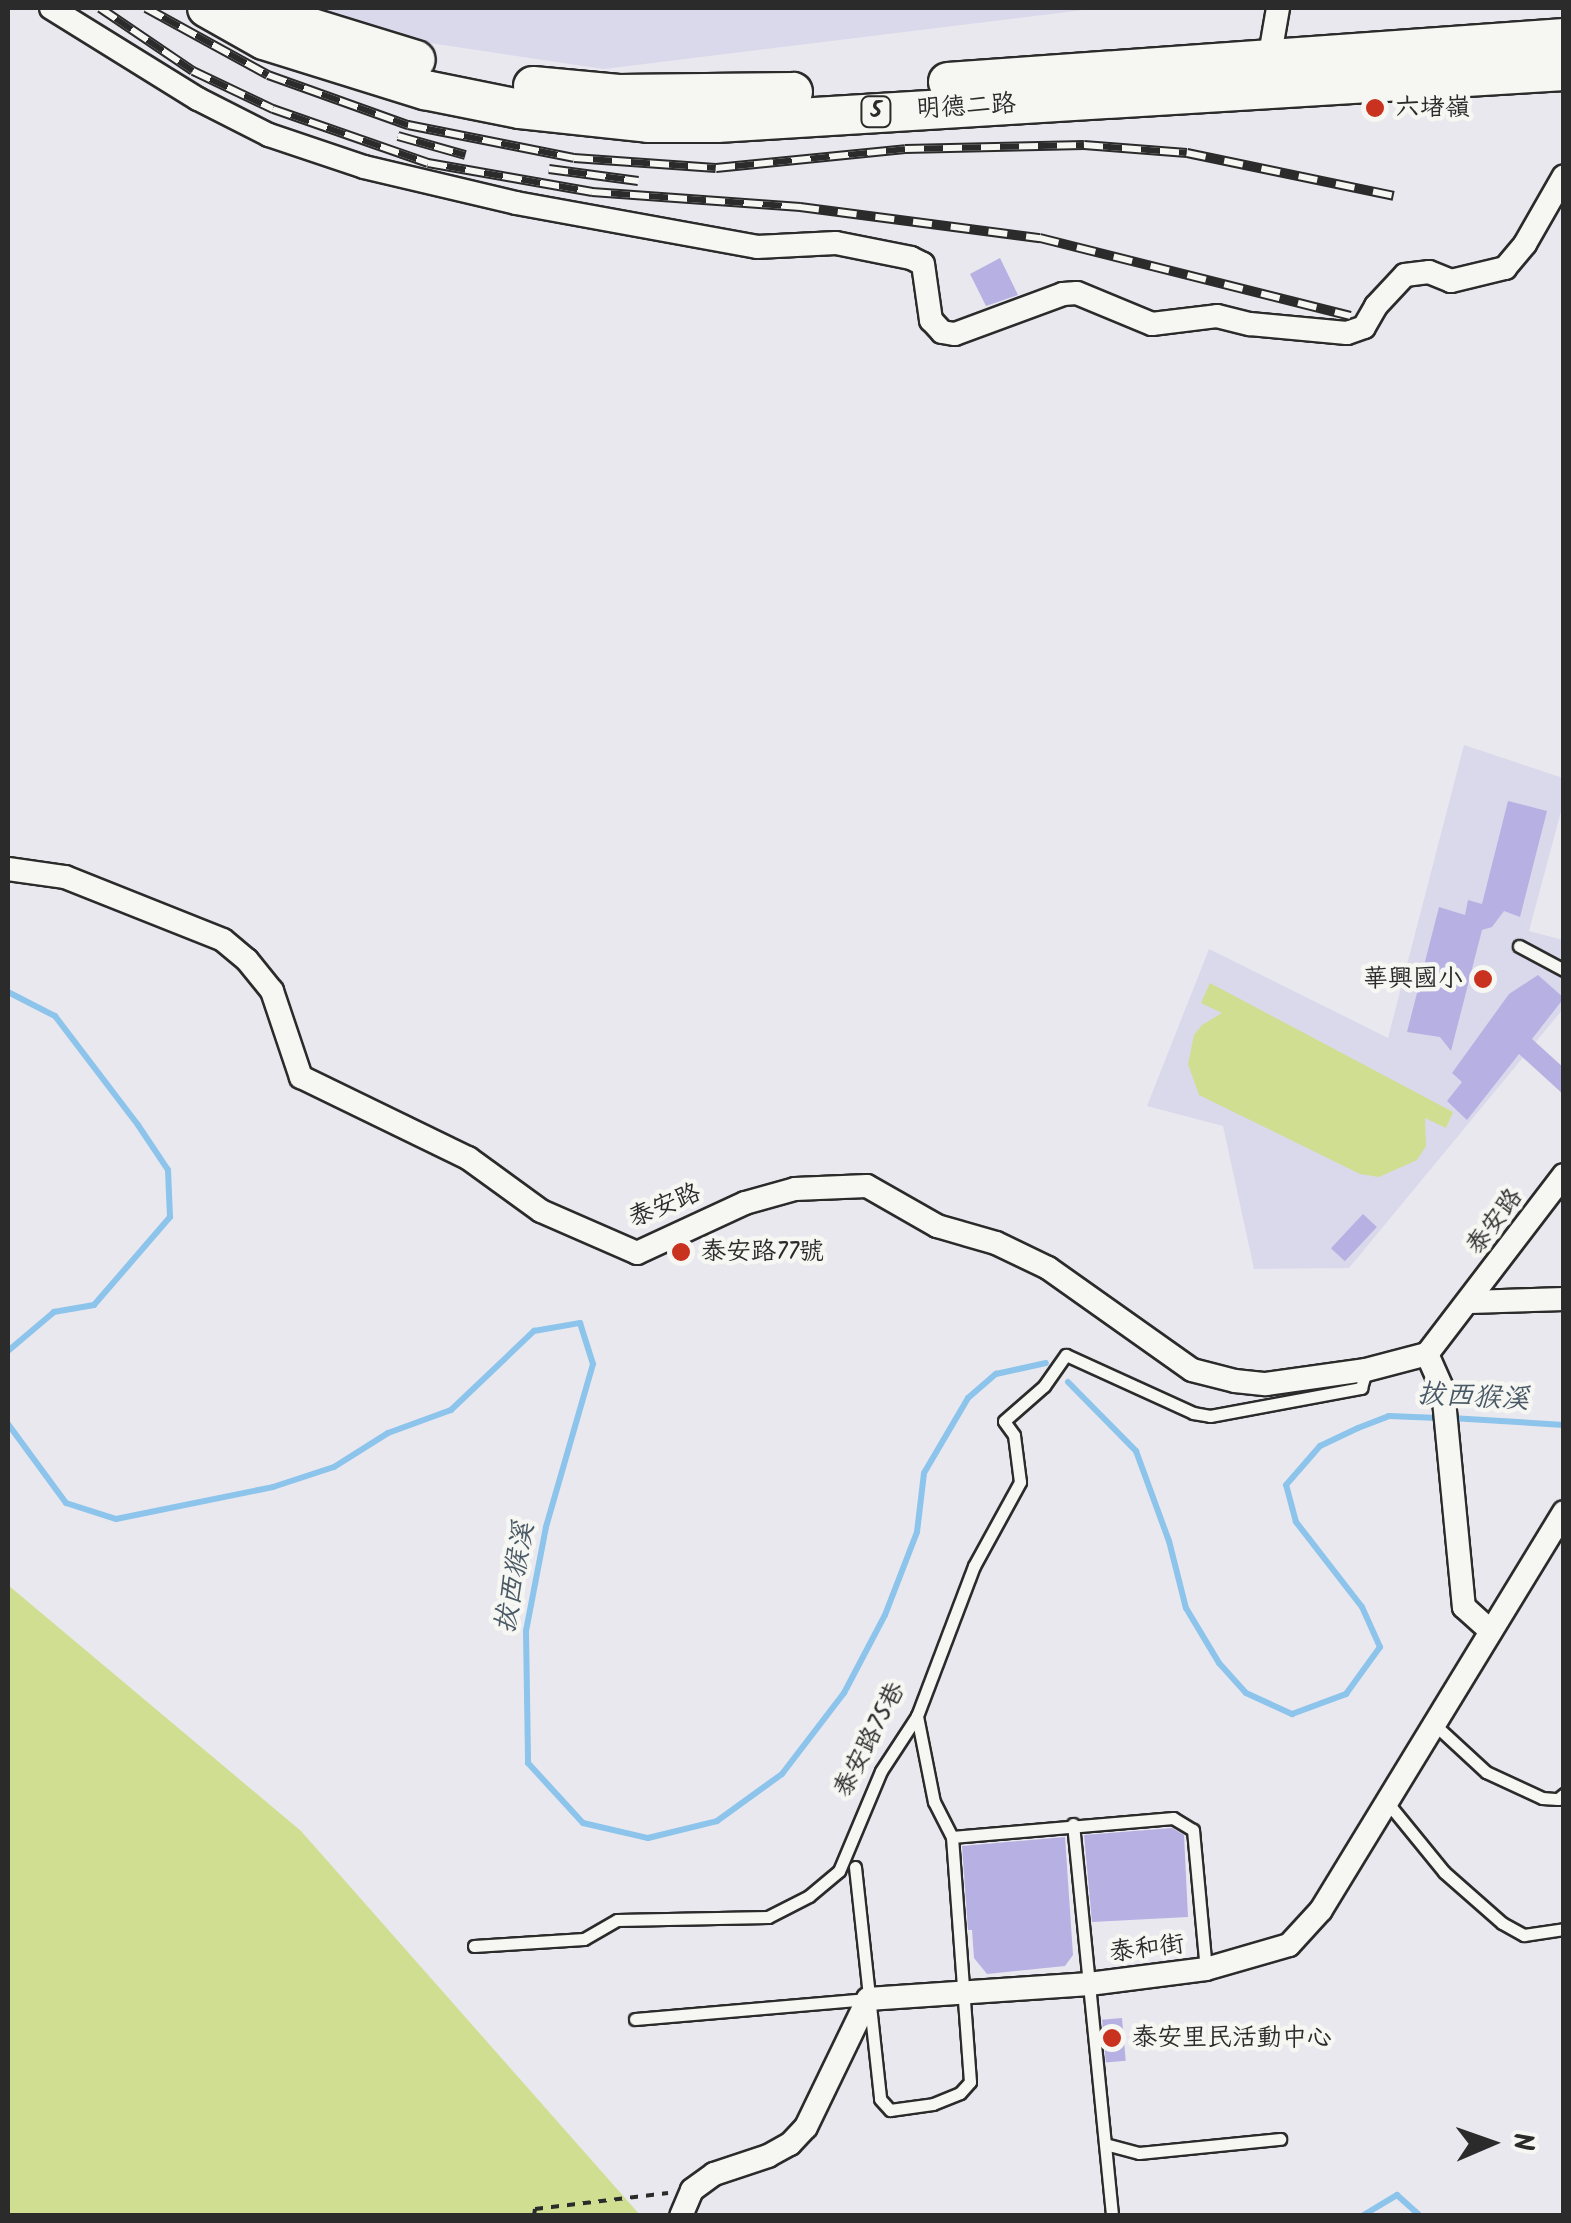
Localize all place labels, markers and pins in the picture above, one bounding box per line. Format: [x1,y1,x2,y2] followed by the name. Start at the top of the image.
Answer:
[1395,93,1470,123] place label: 六堵嶺
[1364,97,1386,119] marker: 六堵嶺
[1363,964,1463,994] place label: 華興國小
[1472,968,1494,990] marker: 華興國小
[701,1237,824,1267] place label: 泰安路77號
[670,1241,692,1263] marker: 泰安路77號
[1132,2023,1332,2053] place label: 泰安里民活動中心
[1101,2027,1123,2049] marker: 泰安里民活動中心

